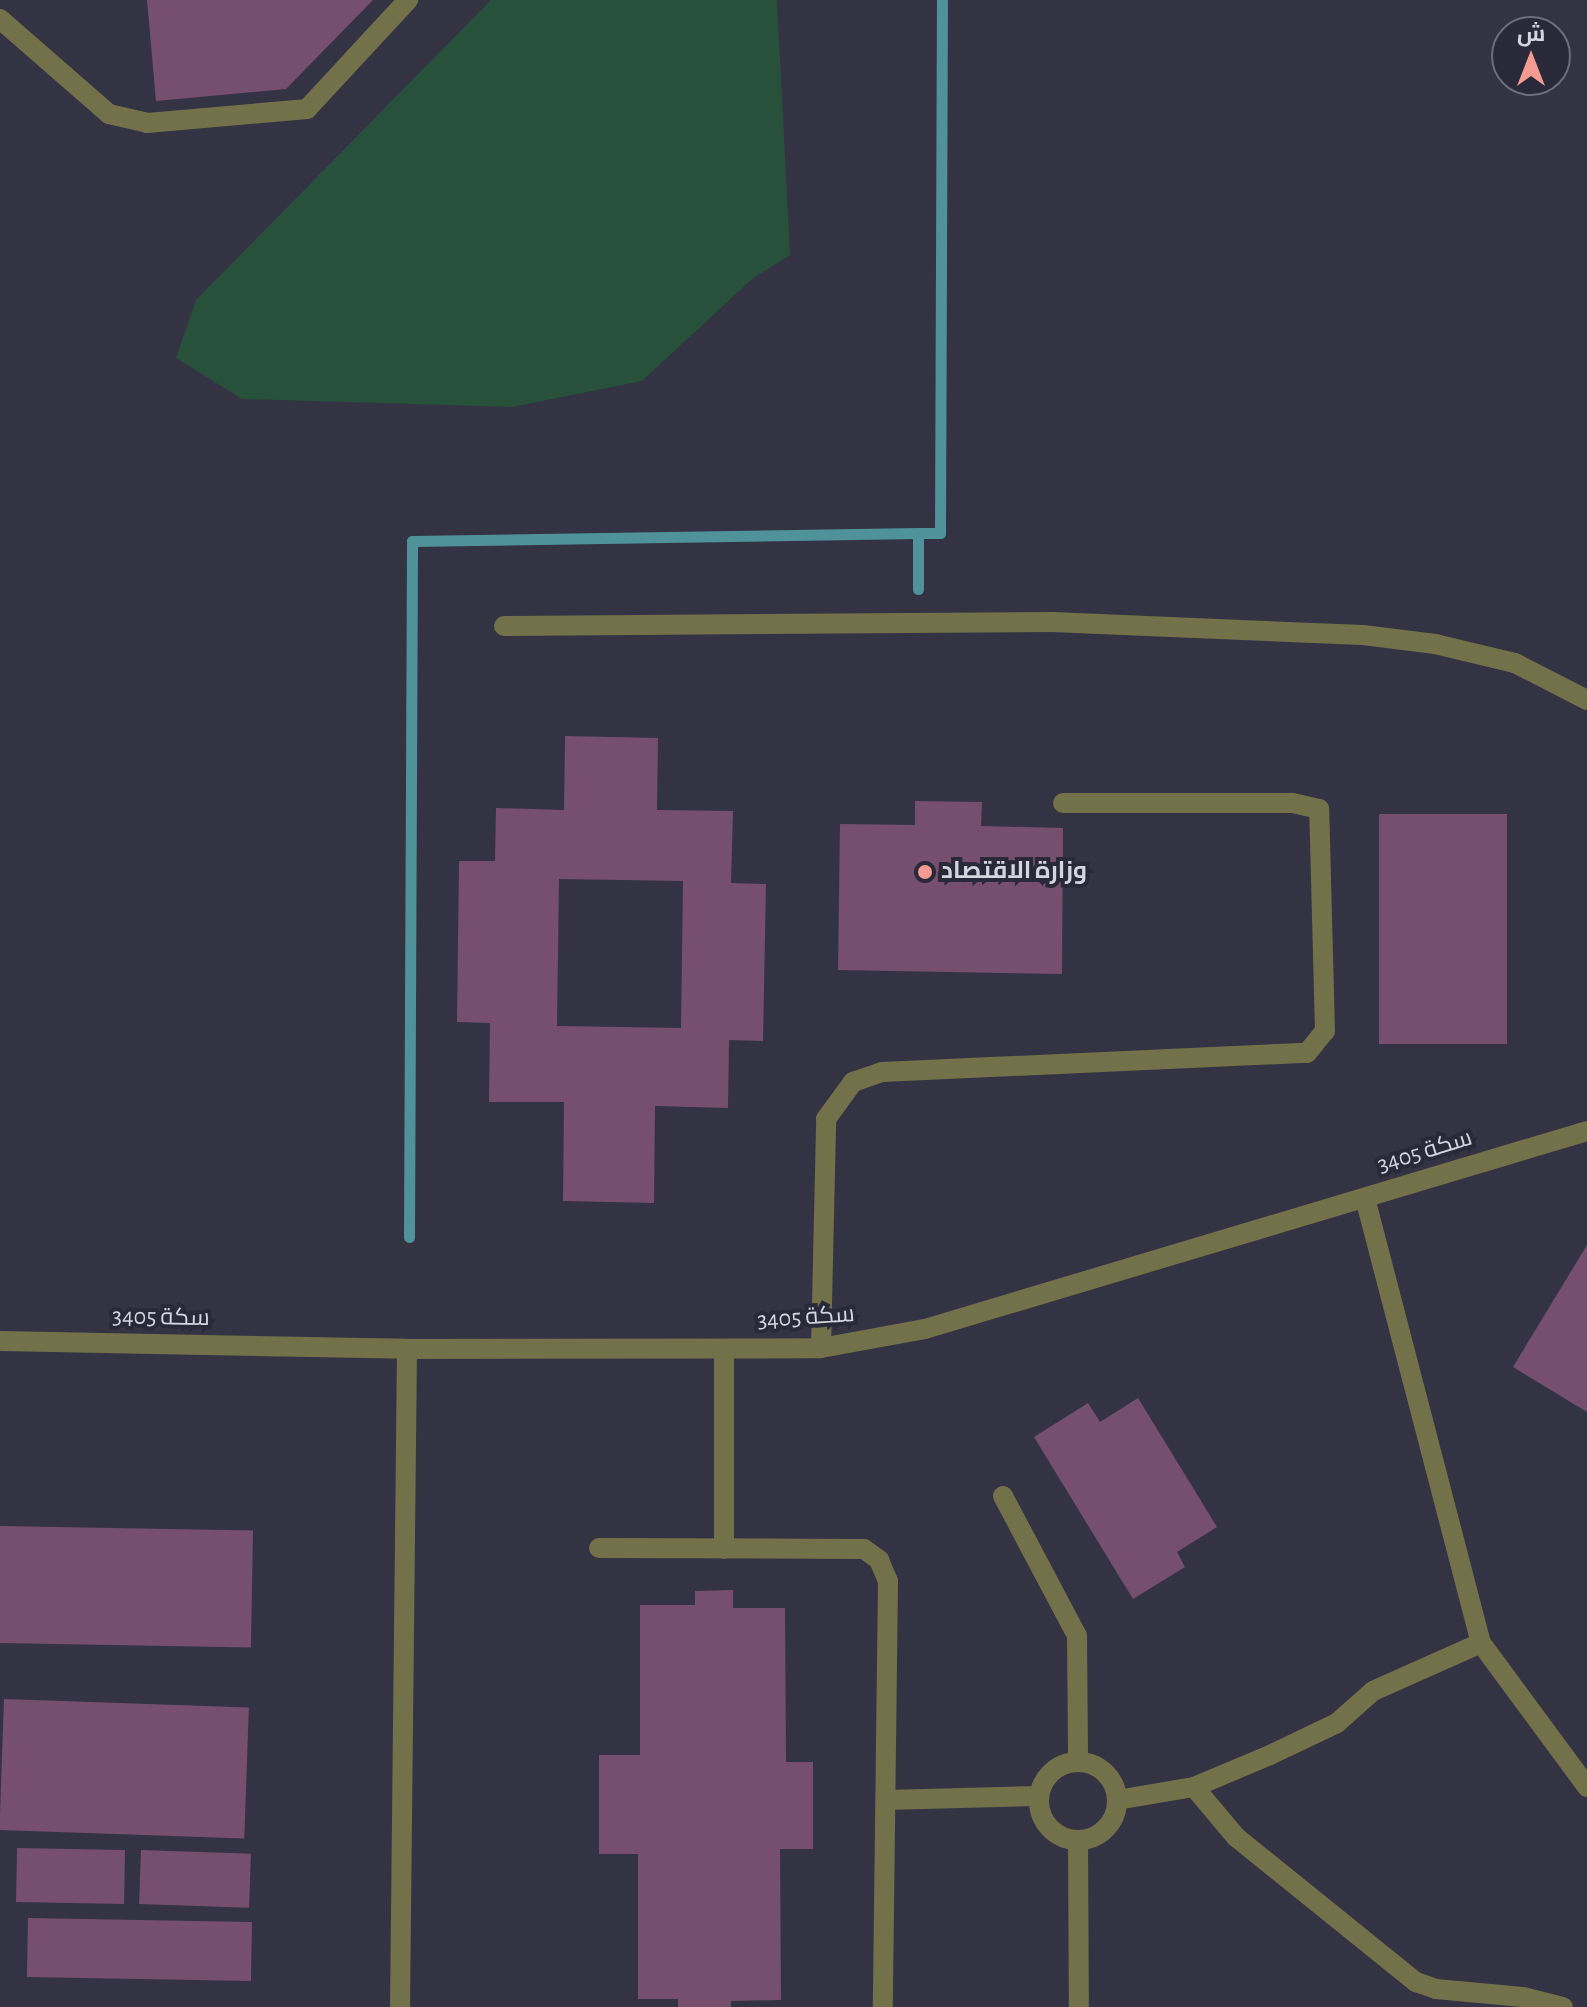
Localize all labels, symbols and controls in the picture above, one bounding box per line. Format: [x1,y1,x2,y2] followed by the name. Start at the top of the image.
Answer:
[1491,16,1571,96] north arrow
[1517,23,1545,45] text: ش
[941,858,1087,886] place label: وزارة الاقتصاد
[916,863,934,881] marker: وزارة الاقتصاد
[1374,1124,1476,1180] street label: سكة 3405
[756,1300,856,1336] street label: سكة 3405
[112,1303,210,1333] street label: سكة 3405

